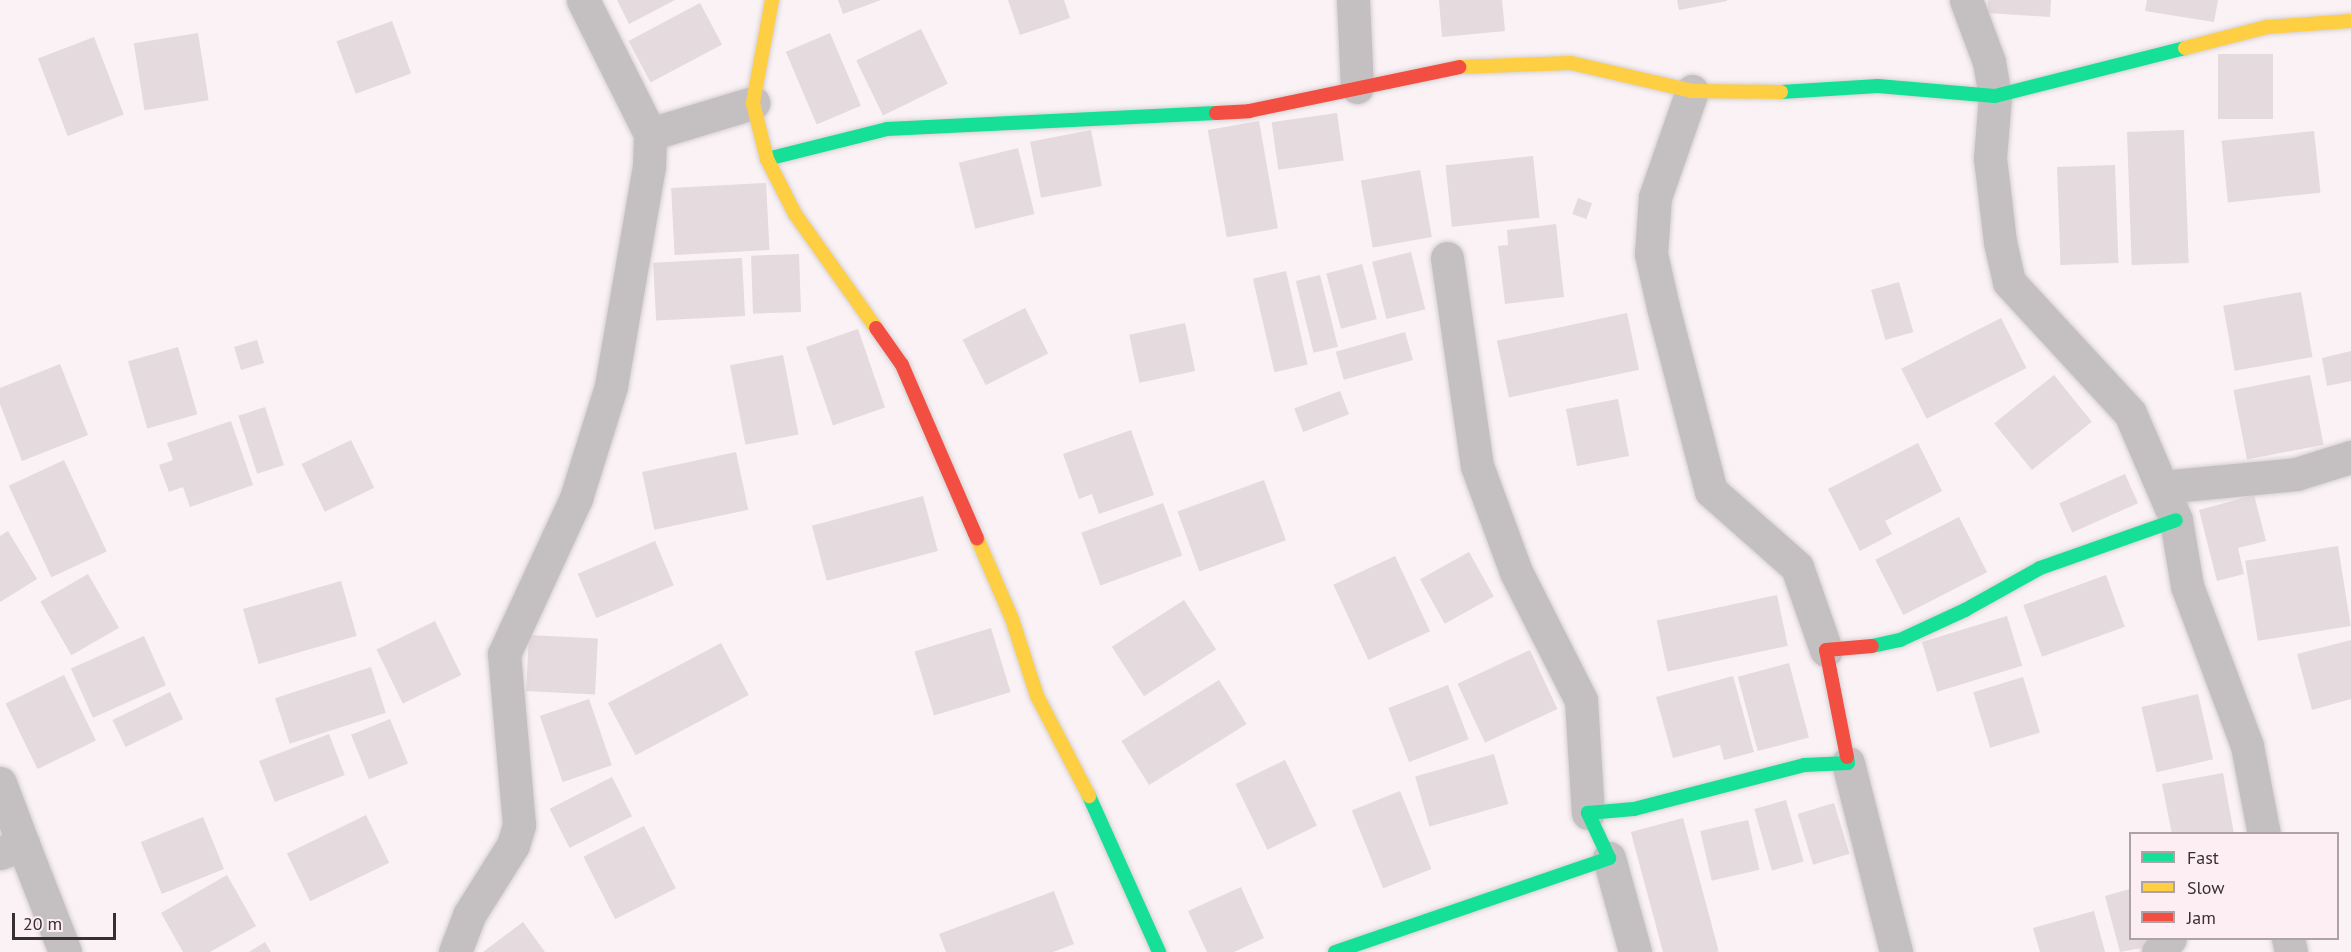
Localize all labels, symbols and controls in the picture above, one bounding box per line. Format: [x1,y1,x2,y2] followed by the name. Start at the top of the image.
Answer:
[2129,832,2339,940] legend
[2187,846,2219,869] text: Fast
[2187,876,2225,899] text: Slow
[15,901,118,939] scale bar
[2187,906,2216,929] text: Jam
[23,912,62,935] text: 20 m

